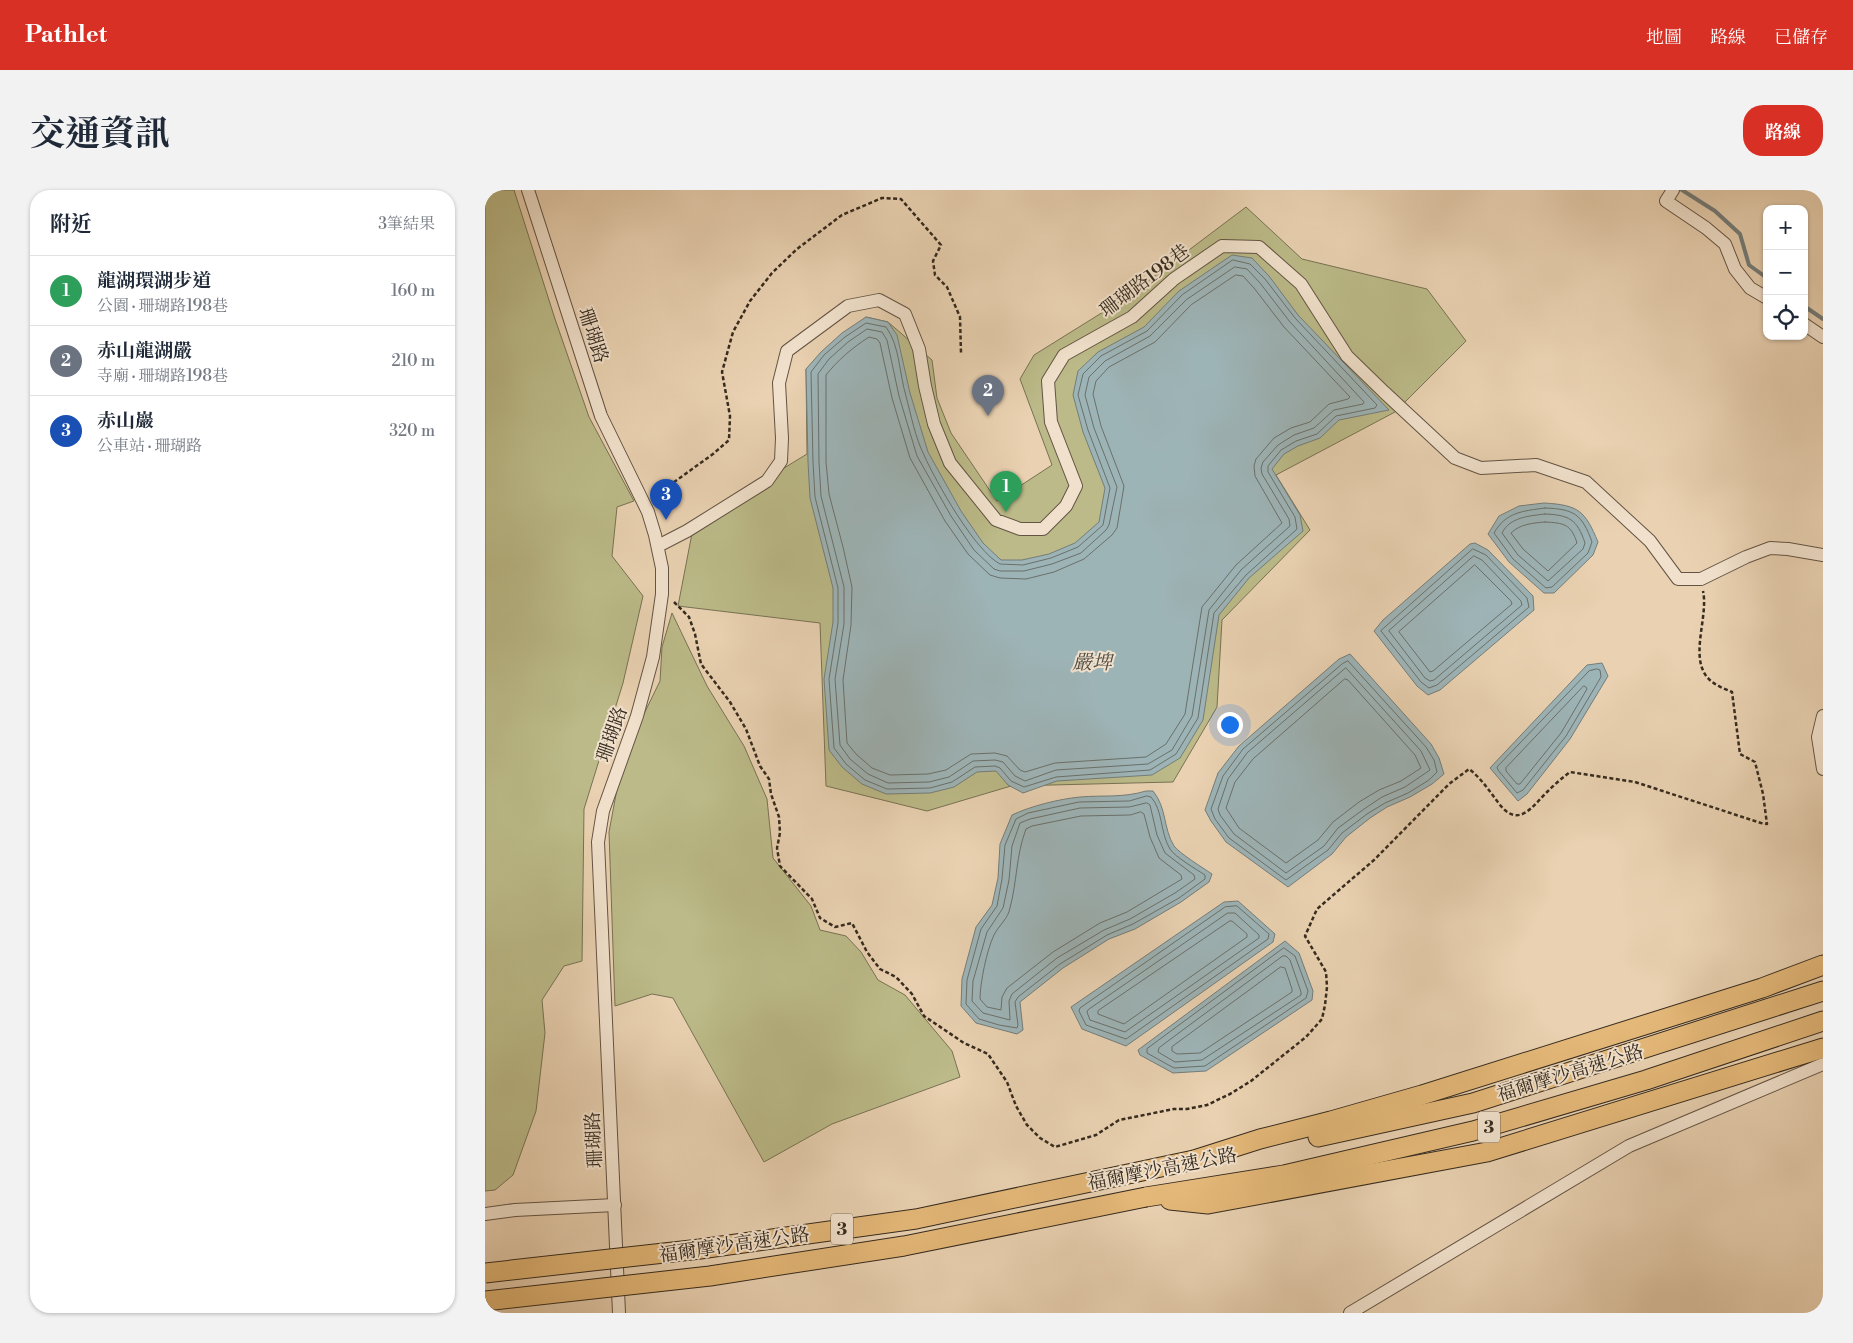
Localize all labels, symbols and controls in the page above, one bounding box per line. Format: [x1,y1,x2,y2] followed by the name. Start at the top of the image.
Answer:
[25,20,107,50] text: Pathlet
[1646,26,1682,49] text: 地圖
[1710,26,1746,49] text: 路線
[1774,26,1828,49] text: 已儲存
[1743,105,1823,156] button: 路線
[30,113,170,156] text: 交通資訊
[1763,205,1808,340] map controls
[1763,205,1808,250] button: +
[50,212,92,238] text: 附近
[378,214,435,234] text: 3筆結果
[1095,239,1194,322] street label: 珊瑚路198巷
[1763,250,1808,295] button: −
[97,269,211,293] text: 龍湖環湖步道
[62,281,70,301] text: 1
[391,281,435,301] text: 160 m
[1763,295,1808,340] button: locate
[97,296,228,316] text: 公園 · 珊瑚路198巷
[573,304,613,366] street label: 珊瑚路
[97,339,192,363] text: 赤山龍湖嚴
[61,351,71,371] text: 2
[391,351,435,371] text: 210 m
[97,366,228,386] text: 寺廟 · 珊瑚路198巷
[972,375,1004,416] pin: 2
[97,409,154,433] text: 赤山巖
[61,421,71,441] text: 3
[389,421,435,441] text: 320 m
[97,436,202,456] text: 公車站 · 珊瑚路
[990,471,1022,512] pin: 1
[650,479,682,520] pin: 3
[1072,651,1115,676] water label: 嚴埤
[591,703,633,765] street label: 珊瑚路
[1217,712,1243,738] your location
[1494,1039,1646,1107] street label: 福爾摩沙高速公路
[581,1111,607,1169] street label: 珊瑚路
[1478,1112,1500,1142] road number: 3
[1085,1143,1239,1195] street label: 福爾摩沙高速公路
[831,1214,853,1244] road number: 3
[657,1223,811,1267] street label: 福爾摩沙高速公路

